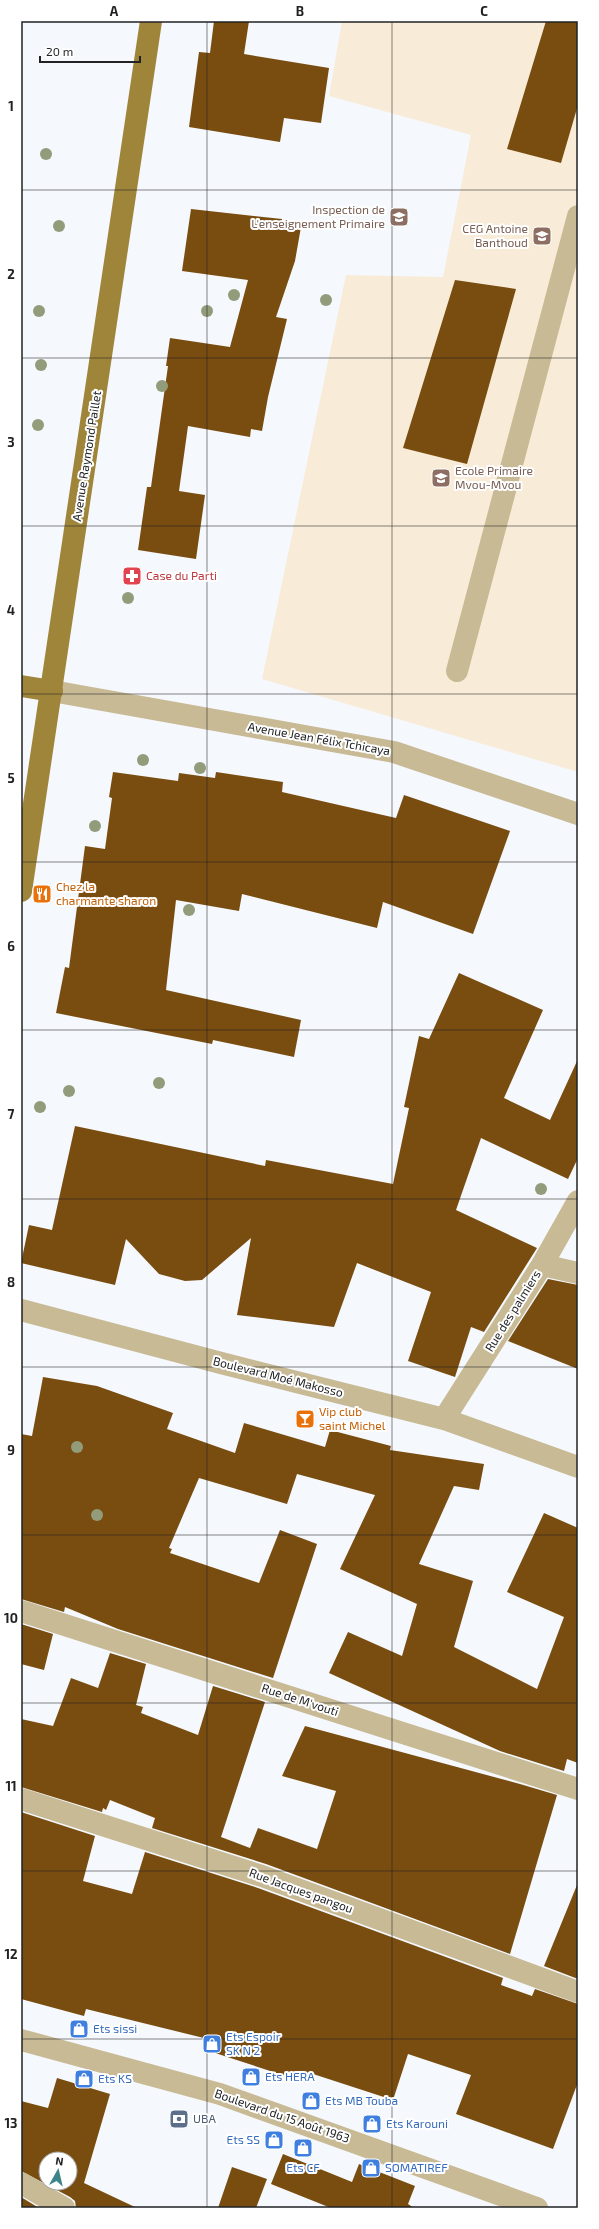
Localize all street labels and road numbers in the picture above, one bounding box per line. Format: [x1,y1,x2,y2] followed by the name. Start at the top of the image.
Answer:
[69,389,103,522] street label: Avenue Raymond Paillet
[247,719,391,757] street label: Avenue Jean Félix Tchicaya
[481,1267,543,1354] street label: Rue des palmiers
[212,1353,345,1399] street label: Boulevard Moé Makosso
[260,1680,340,1718] street label: Rue de M'vouti
[248,1865,355,1915] street label: Rue Jacques pangou
[213,2085,352,2145] street label: Boulevard du 15 Août 1963

